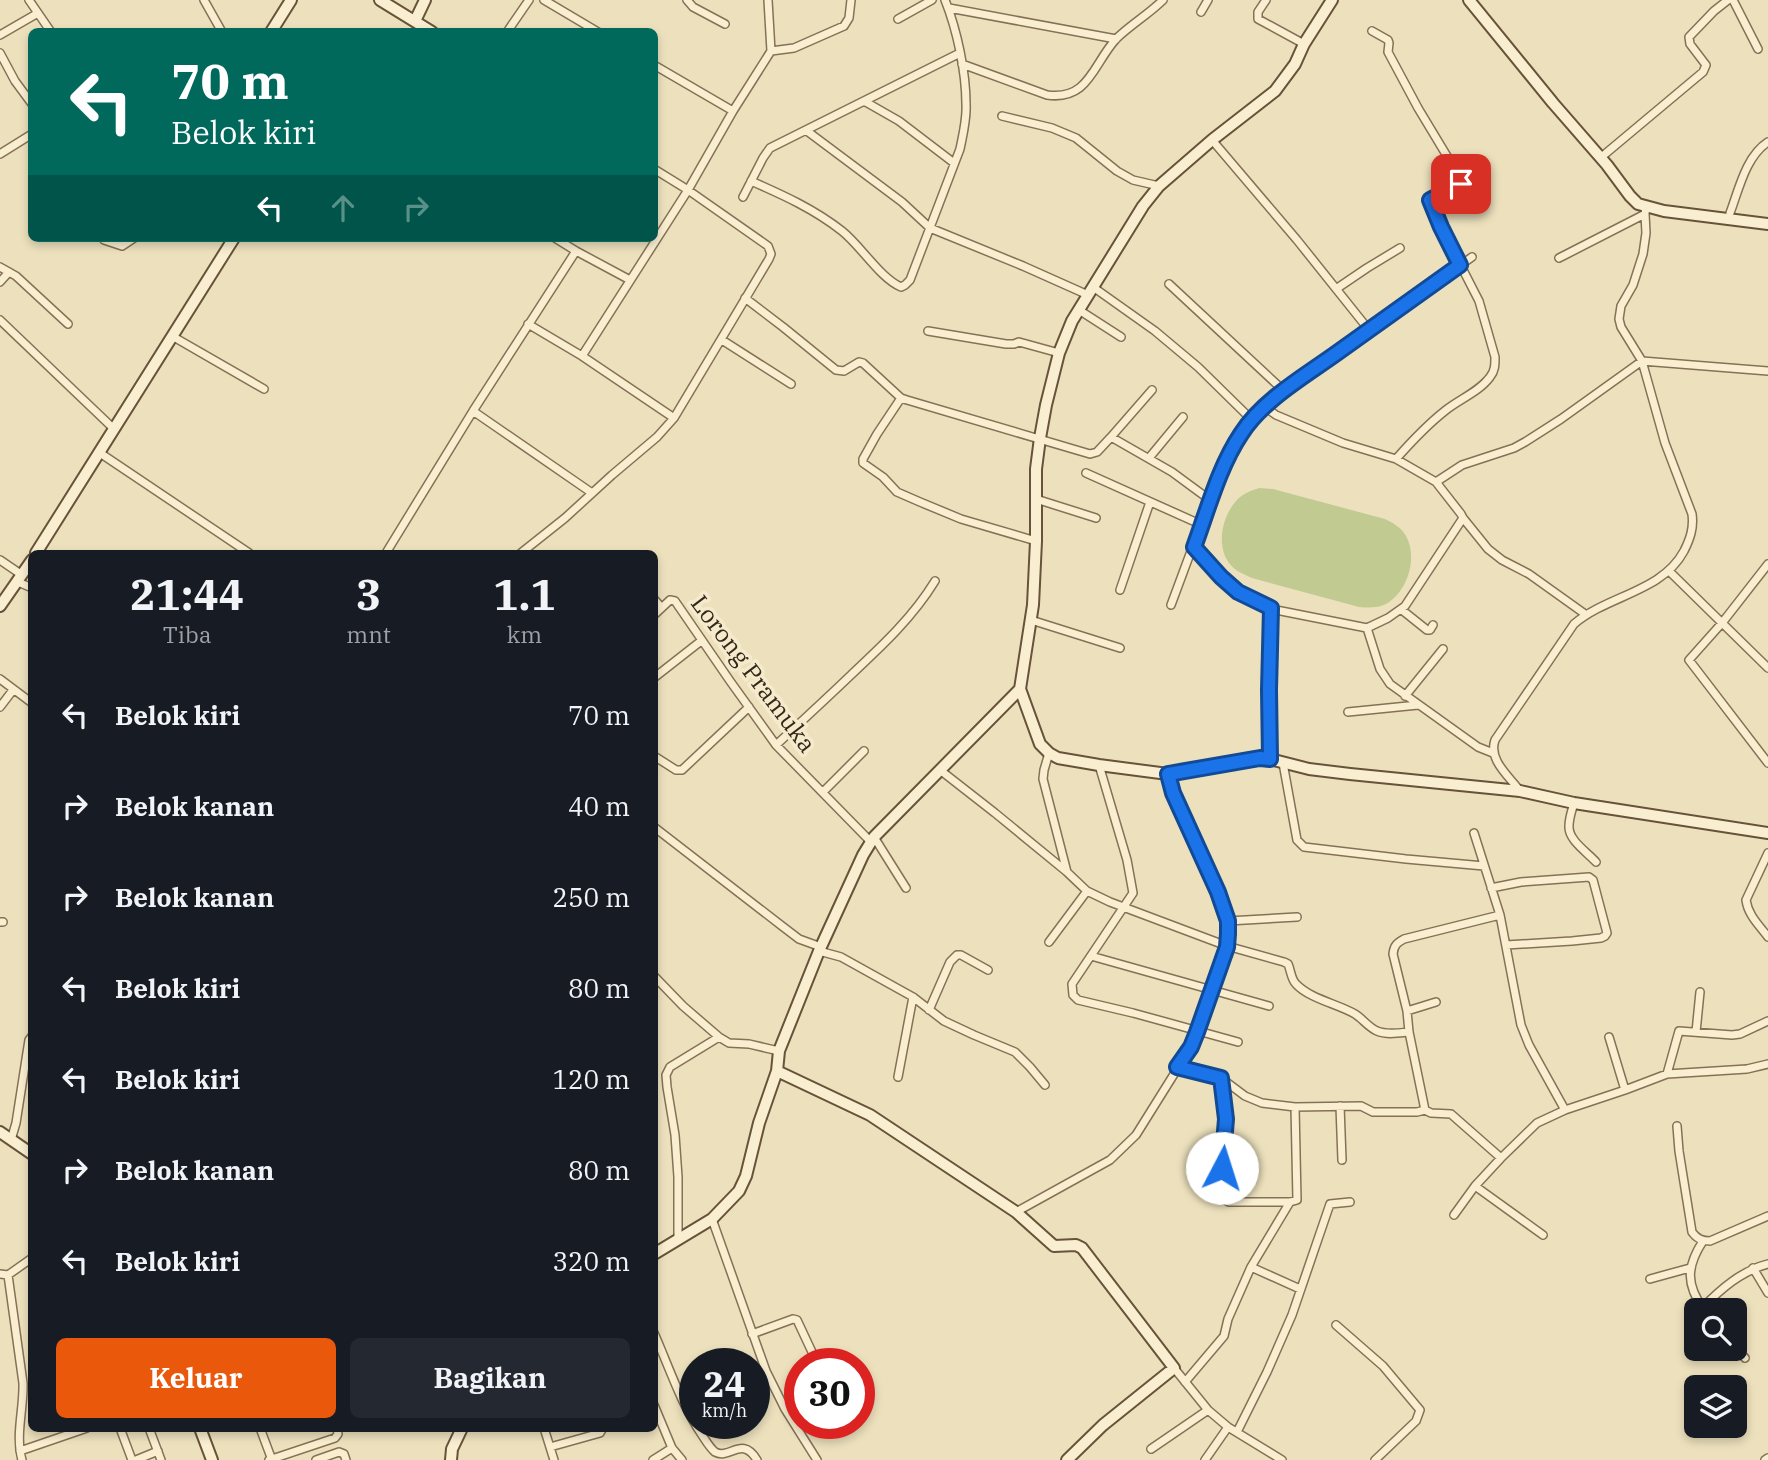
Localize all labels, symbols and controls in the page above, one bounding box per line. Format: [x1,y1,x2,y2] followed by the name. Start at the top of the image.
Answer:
[171,49,289,112] text: 70 m
[56,56,147,147] icon: left
[171,111,316,153] text: Belok kiri
[1431,154,1491,214] pin
[1442,165,1480,203] icon: arrive
[251,189,289,227] icon: left
[324,189,362,227] icon: ahead
[397,189,435,227] icon: right
[130,567,244,622] text: 21:44
[356,567,381,622] text: 3
[493,567,556,622] text: 1.1
[684,588,824,759] street label: Lorong Pramuka
[163,619,212,649] text: Tiba
[346,619,391,649] text: mnt
[507,619,542,649] text: km
[56,696,94,734] icon: left
[115,698,240,732] text: Belok kiri
[568,698,630,732] text: 70 m
[56,787,94,825] icon: right
[115,789,274,823] text: Belok kanan
[568,789,630,823] text: 40 m
[56,878,94,916] icon: right
[115,880,274,914] text: Belok kanan
[552,880,630,914] text: 250 m
[56,969,94,1007] icon: left
[115,971,240,1005] text: Belok kiri
[568,971,630,1005] text: 80 m
[56,1060,94,1098] icon: left
[115,1062,240,1096] text: Belok kiri
[552,1062,630,1096] text: 120 m
[1185,1131,1259,1205] position arrow
[56,1151,94,1189] icon: right
[115,1153,274,1187] text: Belok kanan
[568,1153,630,1187] text: 80 m
[56,1242,94,1280] icon: left
[115,1244,240,1278] text: Belok kiri
[552,1244,630,1278] text: 320 m
[1684,1298,1747,1438] map controls
[1684,1298,1747,1361] button: search
[56,1338,336,1418] button: Keluar
[350,1338,630,1418] button: Bagikan
[784,1348,875,1439] speed limit sign: 30
[703,1361,746,1407] text: 24
[1684,1375,1747,1438] button: layers
[702,1399,747,1422] text: km/h

